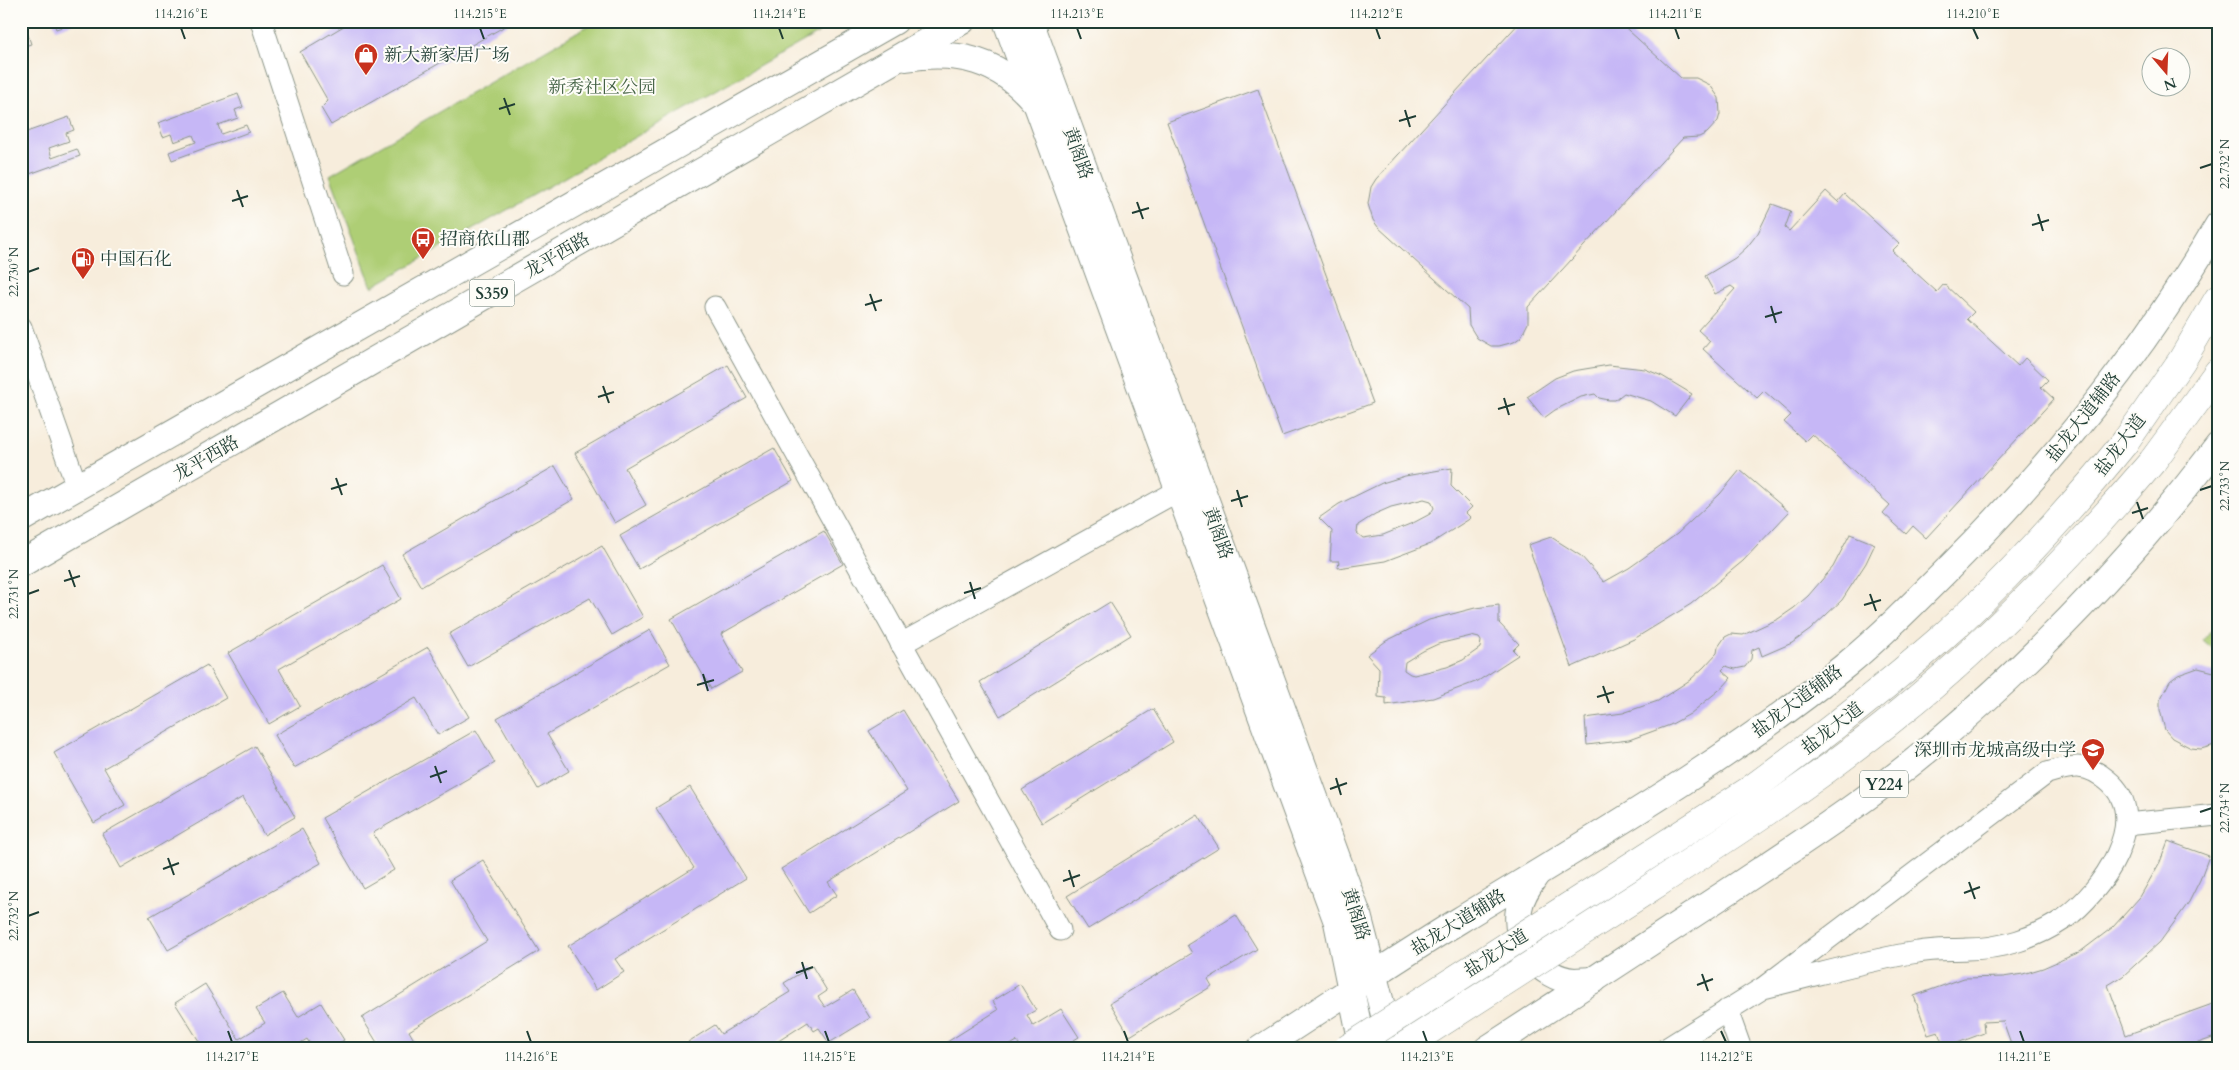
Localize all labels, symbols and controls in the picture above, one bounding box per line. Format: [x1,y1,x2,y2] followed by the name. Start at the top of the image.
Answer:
[154,6,208,22] text: 114.216°E
[453,6,507,22] text: 114.215°E
[752,6,806,22] text: 114.214°E
[1050,6,1104,22] text: 114.213°E
[1349,6,1403,22] text: 114.212°E
[1648,6,1702,22] text: 114.211°E
[1946,6,2000,22] text: 114.210°E
[353,42,379,76] shop icon: 新大新家居广场
[384,43,510,68] place label: 新大新家居广场
[2142,48,2192,98] north arrow
[2161,73,2179,95] text: N
[548,75,656,100] park label: 新秀社区公园
[1057,124,1099,183] street label: 黄阁路
[2217,138,2233,189] text: 22.732°N
[410,226,436,260] bus stop icon: 招商依山郡
[440,227,530,252] place label: 招商依山郡
[520,227,595,284] street label: 龙平西路
[6,246,22,297] text: 22.730°N
[70,246,96,280] fuel station icon: 中国石化
[100,247,172,272] place label: 中国石化
[470,280,514,306] road number: S359
[2041,368,2125,466] street label: 盐龙大道辅路
[2090,410,2150,480] street label: 盐龙大道
[169,430,244,487] street label: 龙平西路
[2217,460,2233,511] text: 22.733°N
[1197,504,1239,563] street label: 黄阁路
[6,568,22,619] text: 22.731°N
[1747,660,1847,742] street label: 盐龙大道辅路
[1797,697,1867,759] street label: 盐龙大道
[2080,737,2106,771] school or university icon: 深圳市龙城高级中学
[1914,738,2076,763] place label: 深圳市龙城高级中学
[1860,771,1908,798] road number: Y224
[2217,782,2233,833] text: 22.734°N
[1406,884,1510,960] street label: 盐龙大道辅路
[1335,885,1376,944] street label: 黄阁路
[6,890,22,941] text: 22.732°N
[1460,924,1532,982] street label: 盐龙大道
[205,1049,259,1065] text: 114.217°E
[504,1049,558,1065] text: 114.216°E
[802,1049,856,1065] text: 114.215°E
[1101,1049,1155,1065] text: 114.214°E
[1400,1049,1454,1065] text: 114.213°E
[1699,1049,1753,1065] text: 114.212°E
[1997,1049,2051,1065] text: 114.211°E

